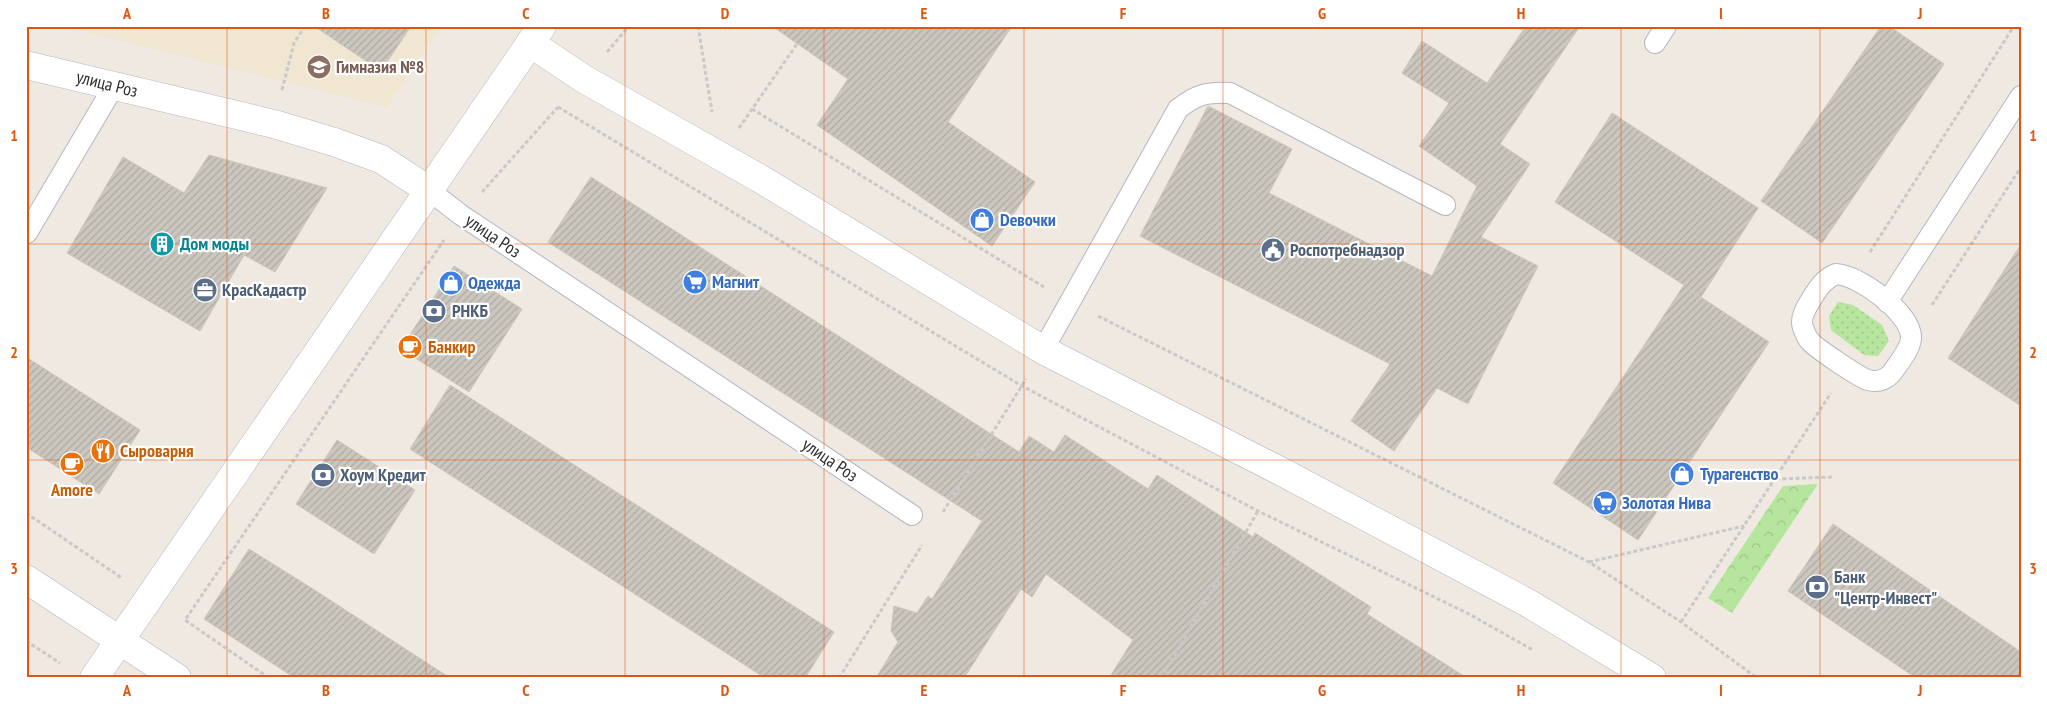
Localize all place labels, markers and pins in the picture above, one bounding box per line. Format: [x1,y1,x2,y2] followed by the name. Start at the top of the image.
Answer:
[306,54,332,80] school or university icon: Гимназия №8
[336,55,424,78] place label: Гимназия №8
[969,207,995,233] shop icon: Dевочки
[1000,208,1056,231] place label: Dевочки
[149,231,175,257] building icon: Дом моды
[180,232,249,255] place label: Дом моды
[1260,237,1286,263] public building icon: Роспотребнадзор
[1290,238,1405,261] place label: Роспотребнадзор
[682,269,708,295] supermarket icon: Магнит
[438,270,464,296] shop icon: Одежда
[712,270,760,293] place label: Магнит
[468,271,521,294] place label: Одежда
[192,277,218,303] office icon: КрасКадастр
[222,278,306,301] place label: КрасКадастр
[421,298,447,324] bank icon: РНКБ
[452,299,489,322] place label: РНКБ
[397,334,423,360] cafe icon: Банкир
[428,335,476,358] place label: Банкир
[90,438,116,464] restaurant icon: Сыроварня
[120,439,194,462] place label: Сыроварня
[59,451,85,477] cafe icon: Amore
[1669,461,1695,487] shop icon: Турагенство
[310,462,336,488] bank icon: Хоум Кредит
[1700,462,1779,485] place label: Турагенство
[340,463,427,486] place label: Хоум Кредит
[50,478,93,501] place label: Amore
[1592,490,1618,516] supermarket icon: Золотая Нива
[1622,491,1711,514] place label: Золотая Нива
[1834,565,1937,609] place label: Банк "Центр-Инвест"
[1804,574,1830,600] bank icon: Банк "Центр-Инвест"

